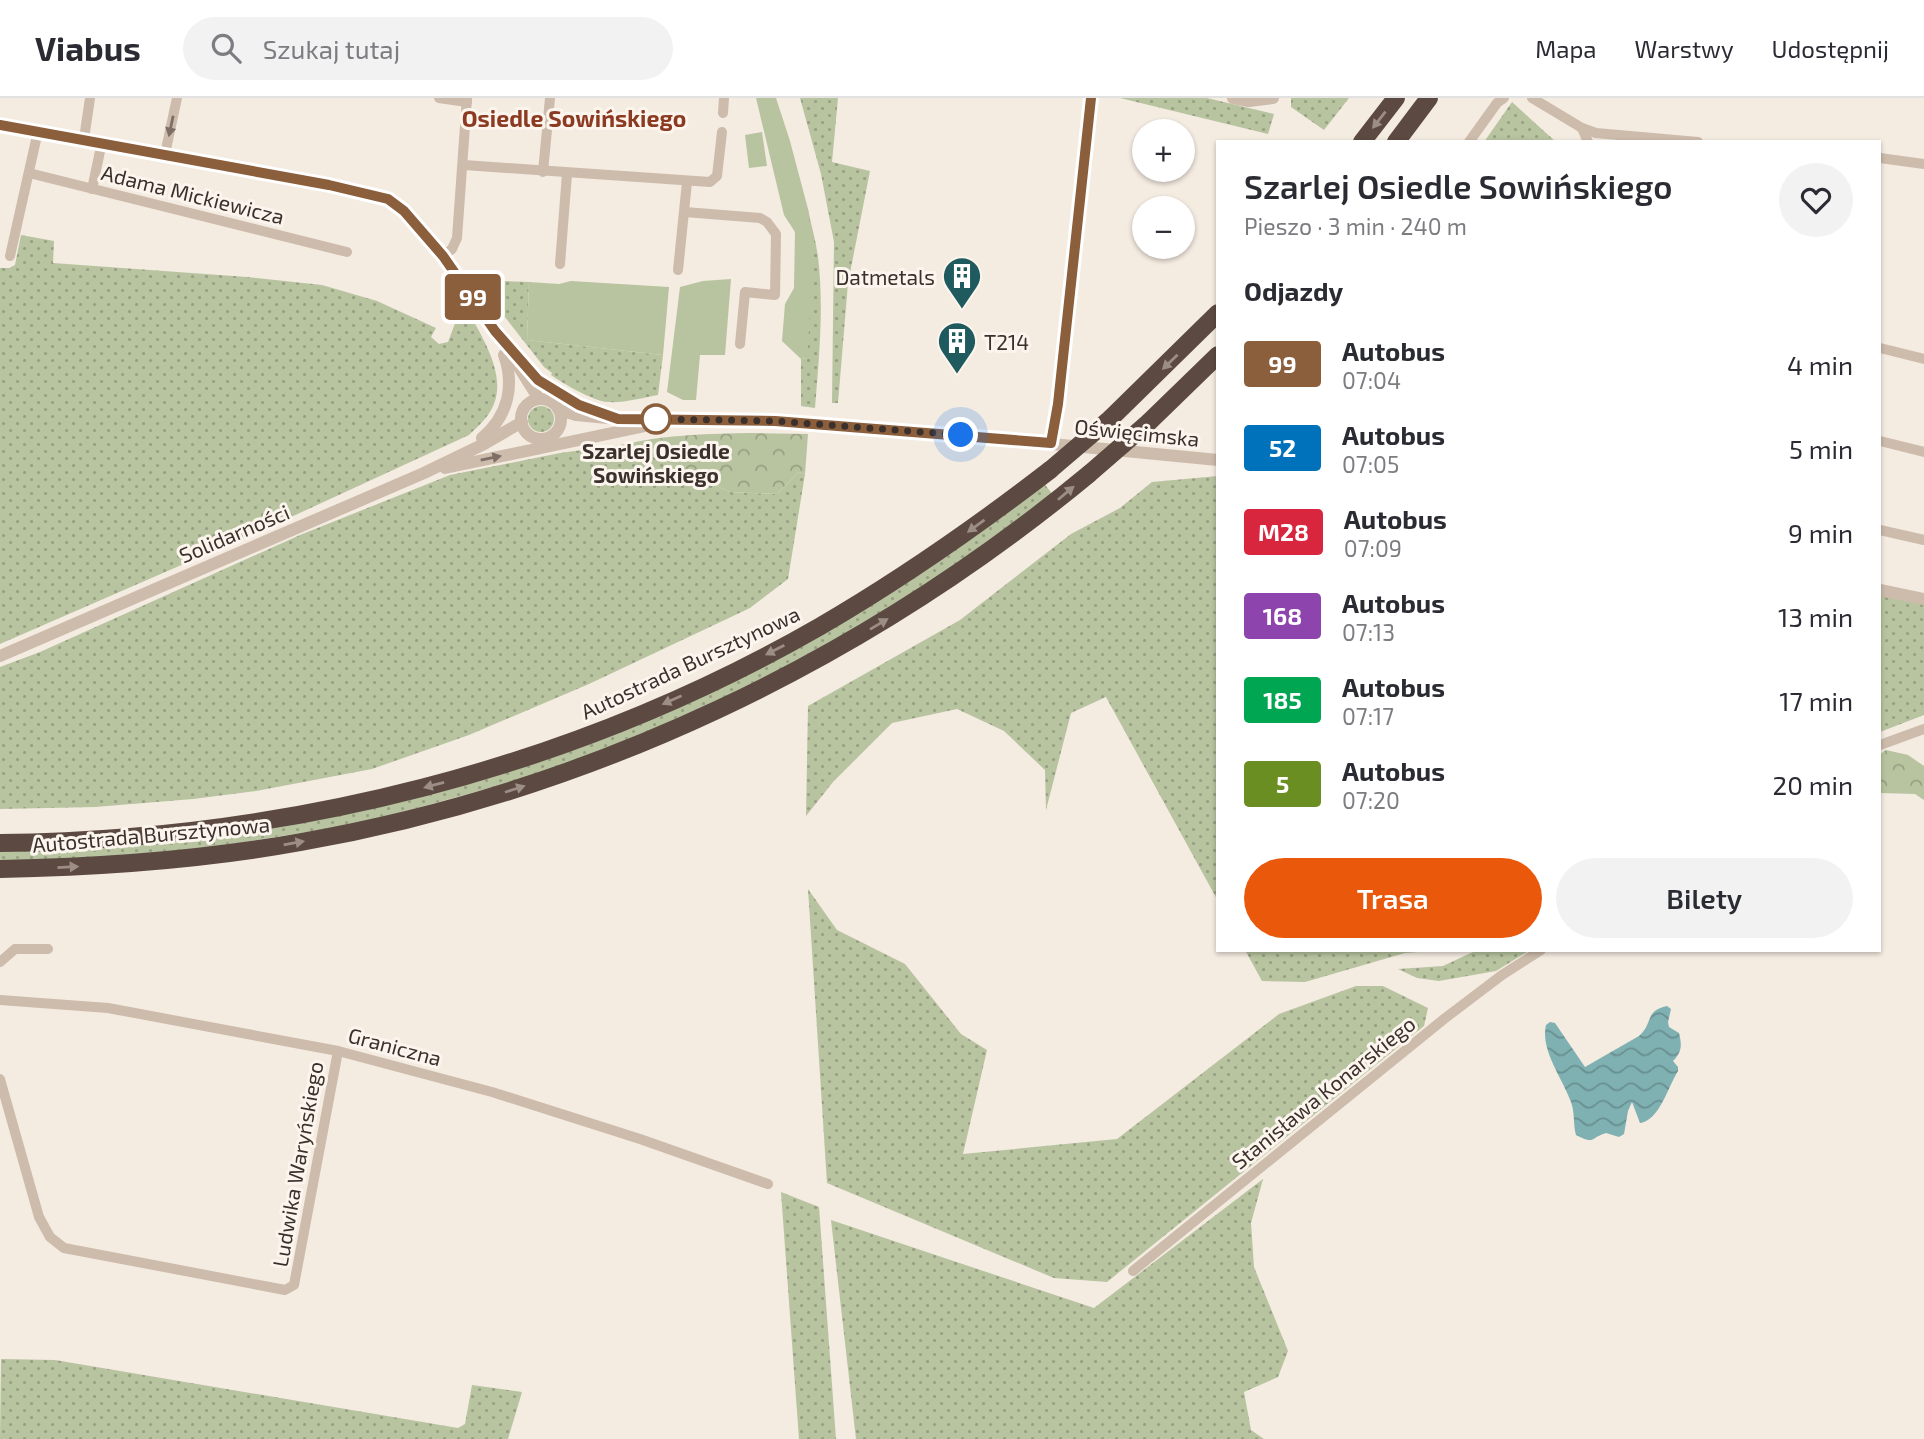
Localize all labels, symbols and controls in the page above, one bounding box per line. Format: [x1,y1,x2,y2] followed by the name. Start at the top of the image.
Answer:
[183,17,673,80] search box
[35,28,141,68] text: Viabus
[207,29,245,67] icon: search
[263,33,400,64] text: Szukaj tutaj
[1535,34,1597,63] text: Mapa
[1635,34,1734,63] text: Warstwy
[1772,34,1889,63] text: Udostępnij
[462,104,686,132] district label: Osiedle Sowińskiego
[1373,111,1387,129] one-way arrow
[165,115,176,137] one-way arrow
[1132,119,1195,259] map controls
[1132,119,1195,182] button: +
[99,159,287,229] street label: Adama Mickiewicza
[1779,163,1853,237] button: heart
[1244,166,1672,206] text: Szarlej Osiedle Sowińskiego
[1132,196,1195,259] button: −
[1244,212,1467,240] text: Pieszo · 3 min · 240 m
[941,255,983,310] building icon: Datmetals
[835,264,935,289] place label: Datmetals
[442,274,504,320] line badge: 99
[1244,275,1343,306] text: Odjazdy
[459,282,487,311] text: 99
[936,320,978,375] building icon: T214
[984,329,1029,354] place label: T214
[1342,335,1445,366] text: Autobus
[1268,349,1297,378] text: 99
[1787,349,1853,380] text: 4 min
[1162,353,1179,370] one-way arrow
[1342,366,1401,394] text: 07:04
[641,404,671,434] marker: Szarlej Osiedle Sowińskiego
[1073,413,1201,451] street label: Oświęcimska
[943,417,978,452] your location
[1342,419,1445,450] text: Autobus
[1269,433,1296,462] text: 52
[1789,433,1853,464] text: 5 min
[582,438,730,487] place label: Szarlej Osiedle Sowińskiego
[1342,450,1399,478] text: 07:05
[480,453,502,464] one-way arrow
[1056,486,1074,501] one-way arrow
[175,499,293,567] street label: Solidarności
[1344,503,1447,534] text: Autobus
[1258,517,1309,546] text: M28
[1788,517,1853,548] text: 9 min
[967,519,985,533] one-way arrow
[1344,534,1402,562] text: 07:09
[1342,587,1445,618] text: Autobus
[577,600,803,724] street label: Autostrada Bursztynowa
[1263,601,1302,630] text: 168
[1778,601,1853,632] text: 13 min
[870,618,889,630] one-way arrow
[1342,618,1395,646] text: 07:13
[765,643,785,655] one-way arrow
[1342,671,1445,702] text: Autobus
[1263,685,1302,714] text: 185
[1779,685,1853,716] text: 17 min
[662,694,682,706] one-way arrow
[1342,702,1394,730] text: 07:17
[1342,755,1445,786] text: Autobus
[1276,769,1289,798] text: 5
[1773,769,1853,800] text: 20 min
[423,781,444,791] one-way arrow
[505,783,526,794] one-way arrow
[1342,786,1400,814] text: 07:20
[31,811,271,857] street label: Autostrada Bursztynowa
[283,837,305,848] one-way arrow
[1244,858,1542,938] button: Trasa
[1556,858,1853,938] button: Bilety
[57,862,79,873] one-way arrow
[1226,1010,1420,1174] street label: Stanisława Konarskiego
[346,1022,444,1070] street label: Graniczna
[267,1059,327,1269] street label: Ludwika Waryńskiego

